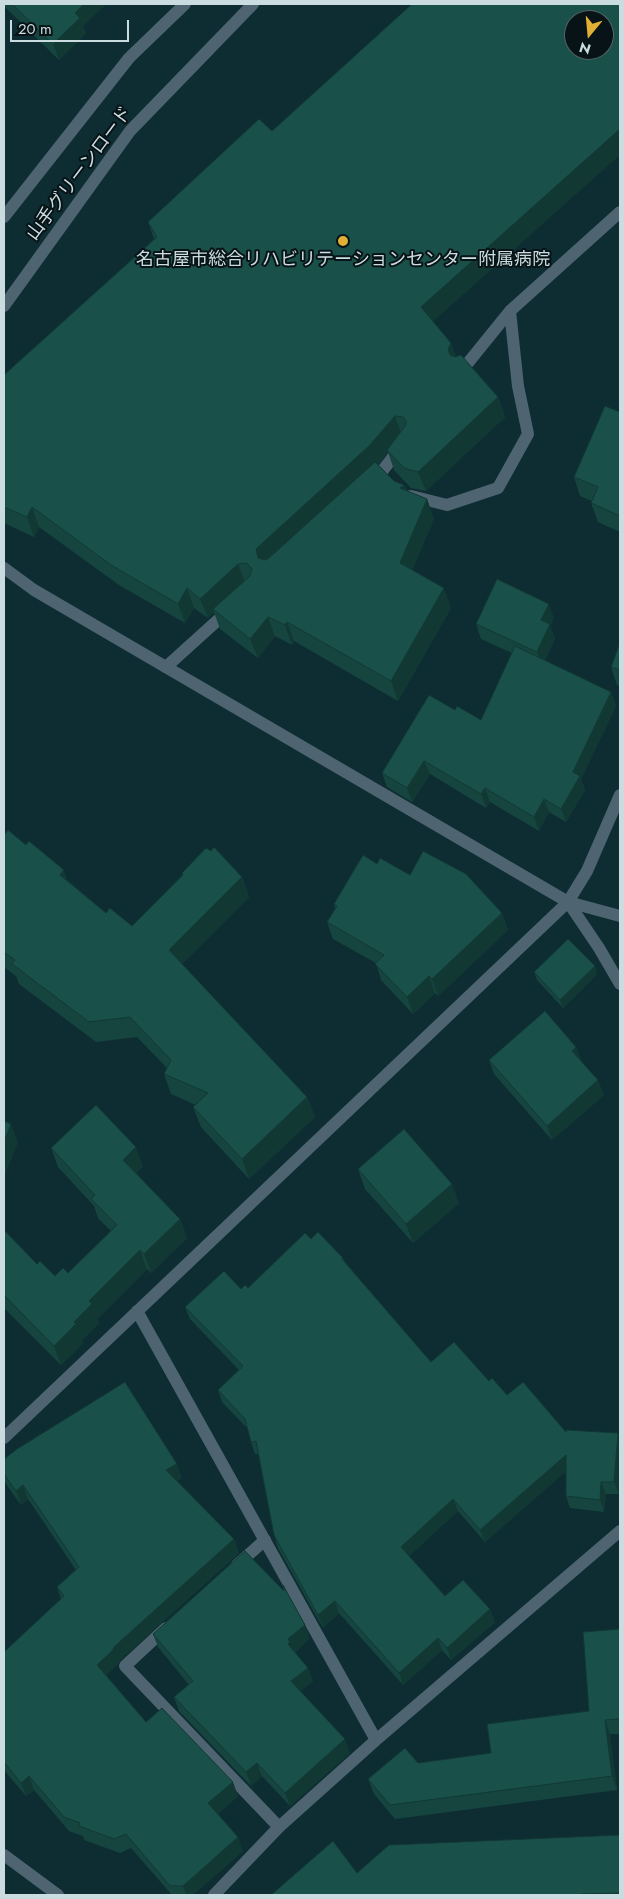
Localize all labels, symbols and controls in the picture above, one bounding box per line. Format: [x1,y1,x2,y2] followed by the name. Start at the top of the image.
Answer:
[12,10,131,42] scale bar
[564,10,614,60] north arrow
[18,18,52,40] text: 20 m
[577,37,593,60] text: N
[23,103,137,245] street label: 山手グリーンロード
[336,234,350,248] marker: 名古屋市総合リハビリテーションセンター附属病院
[136,250,550,272] place label: 名古屋市総合リハビリテーションセンター附属病院

